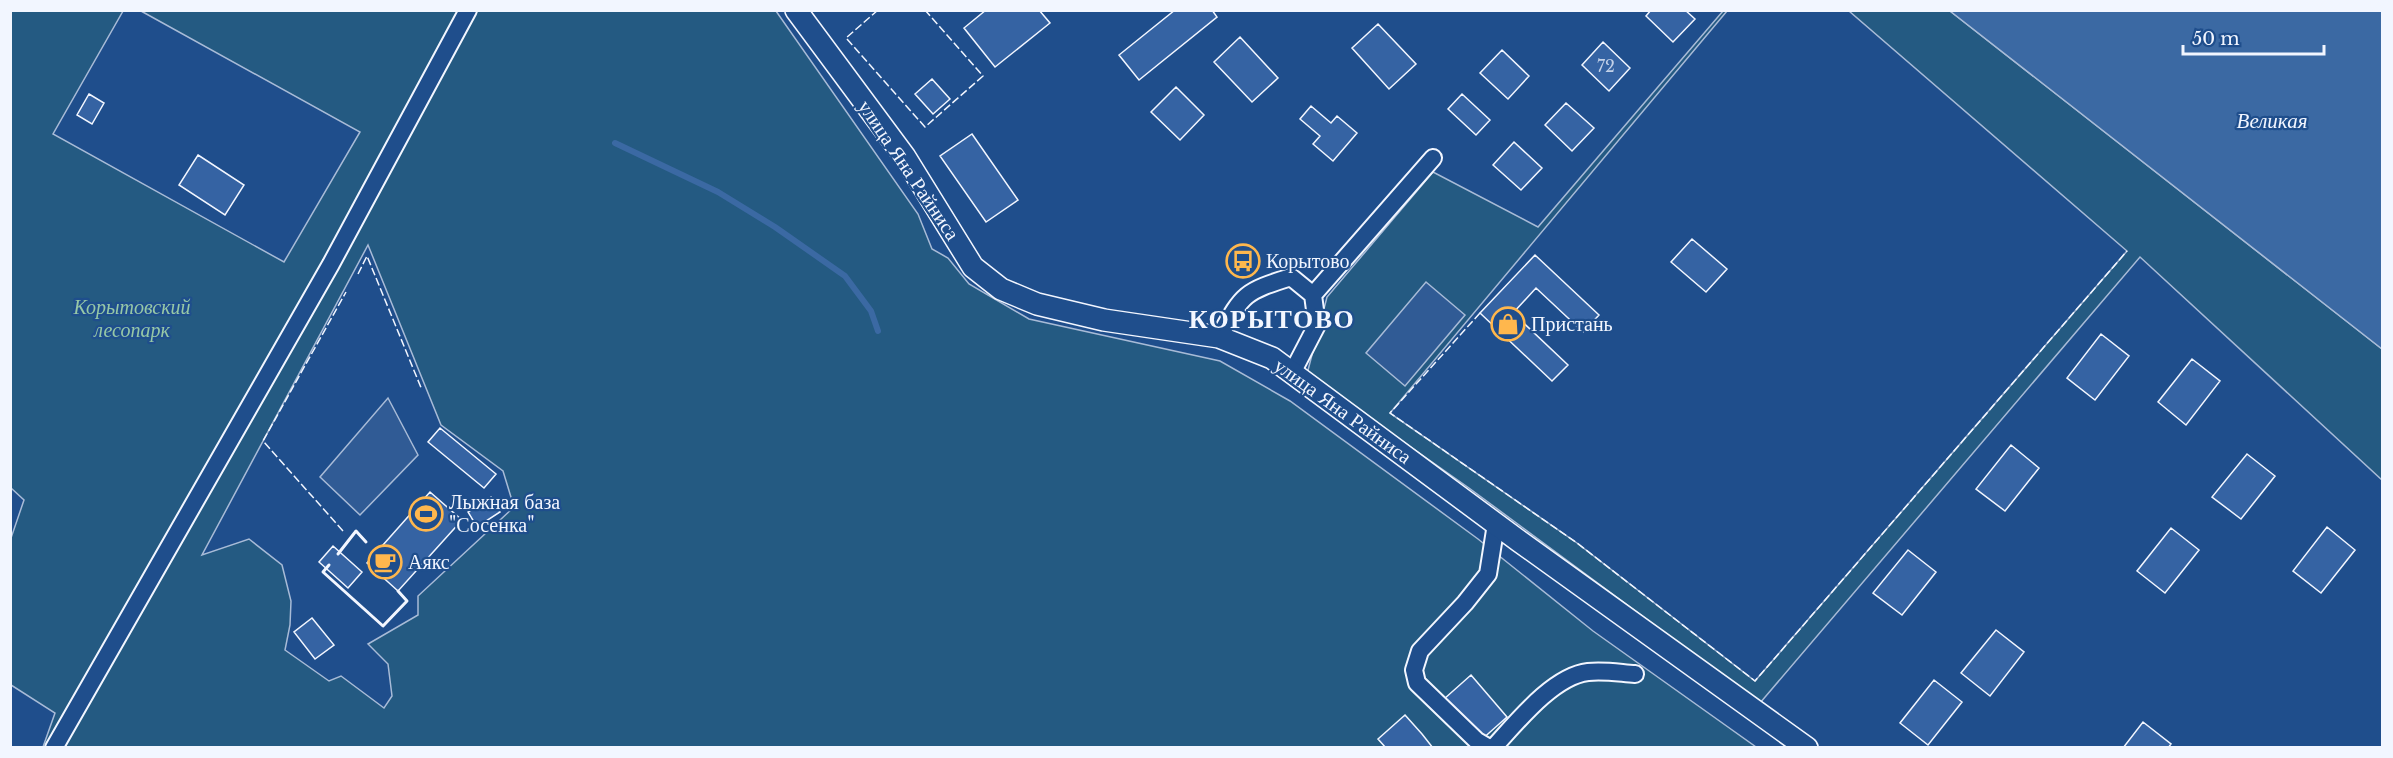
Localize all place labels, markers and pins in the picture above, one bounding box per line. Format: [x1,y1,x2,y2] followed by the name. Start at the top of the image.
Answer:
[1225,243,1261,279] bus stop icon: Корытово
[1266,249,1350,273] place label: Корытово
[1490,306,1526,342] shop icon: Пристань
[1531,312,1613,336] place label: Пристань
[449,490,560,537] place label: Лыжная база "Сосенка"
[408,496,444,532] sports icon: Лыжная база "Сосенка"
[367,544,403,580] cafe icon: Аякс
[408,550,450,574] place label: Аякс

